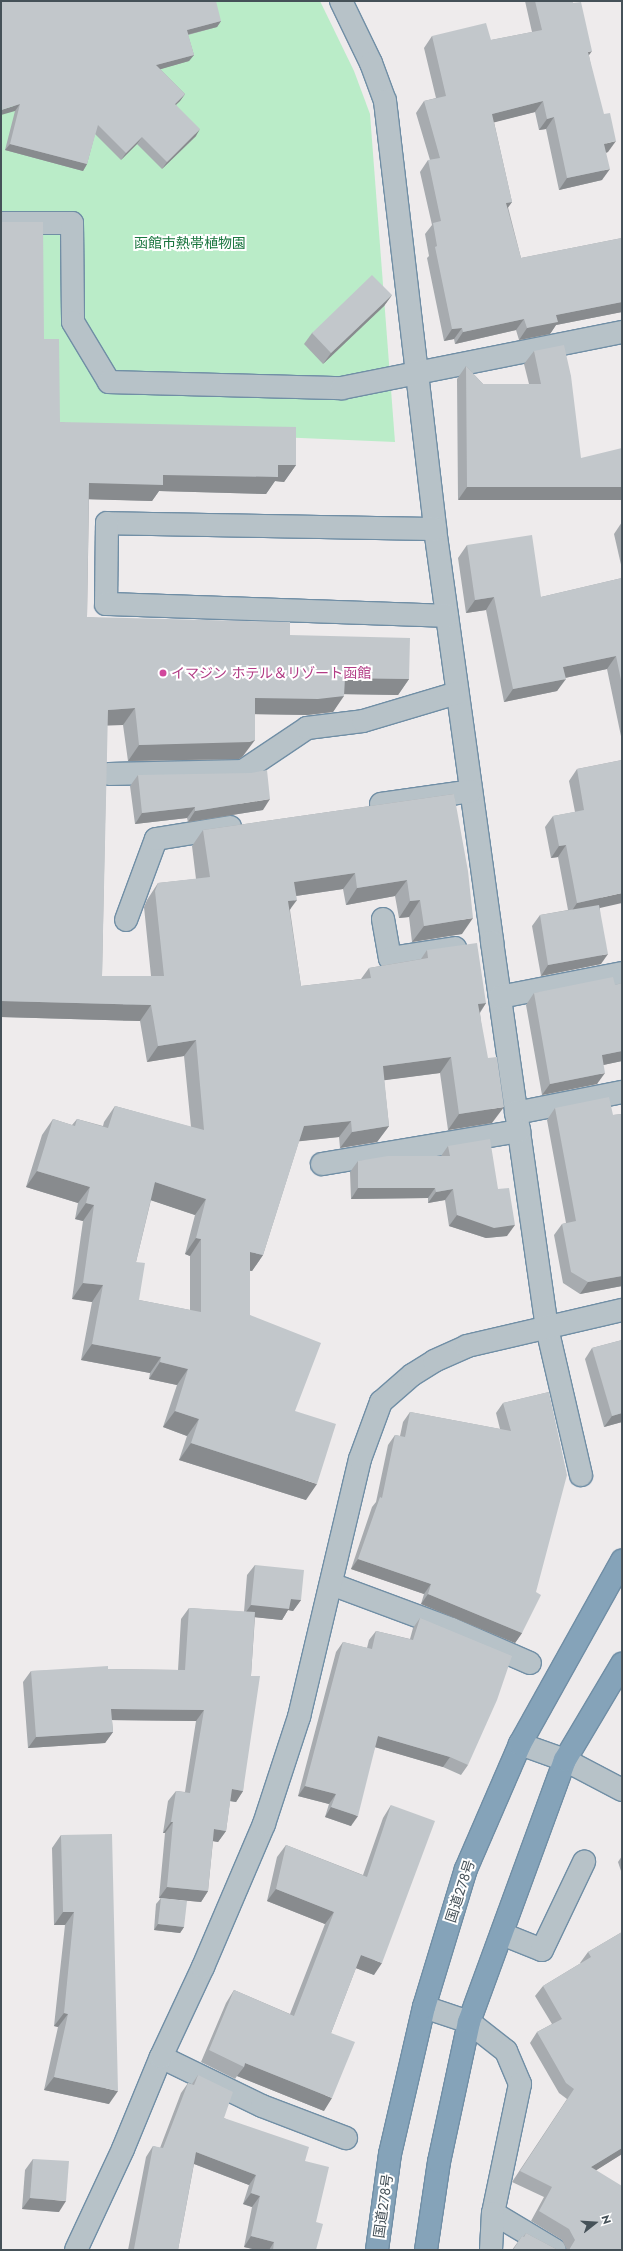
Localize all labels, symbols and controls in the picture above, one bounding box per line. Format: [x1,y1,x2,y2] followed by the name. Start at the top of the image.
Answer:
[134,235,246,251] park label: 函館市熱帯植物園
[171,665,371,681] place label: イマジン ホテル＆リゾート函館
[158,668,168,678] marker: イマジン ホテル＆リゾート函館
[442,1858,478,1924] street label: 国道278号
[370,2173,396,2239] street label: 国道278号
[575,2203,615,2243] north arrow
[598,2213,615,2226] text: N

